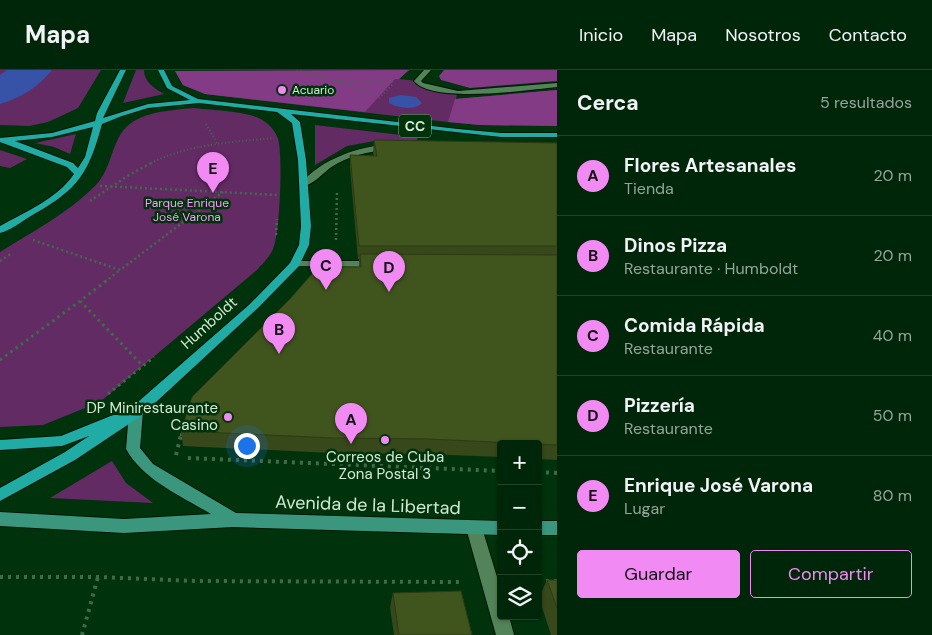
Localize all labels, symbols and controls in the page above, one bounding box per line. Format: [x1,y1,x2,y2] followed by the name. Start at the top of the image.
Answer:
[25,19,90,50] text: Mapa
[579,23,623,47] text: Inicio
[651,23,697,47] text: Mapa
[725,23,801,47] text: Nosotros
[829,23,907,47] text: Contacto
[292,82,334,98] place label: Acuario
[276,84,288,96] marker: Acuario
[577,89,639,117] text: Cerca
[820,92,912,113] text: 5 resultados
[399,114,431,138] road number: CC
[197,152,229,193] pin: E
[624,153,796,178] text: Flores Artesanales
[587,165,599,186] text: A
[873,165,912,186] text: 20 m
[624,178,674,199] text: Tienda
[145,195,229,225] park label: Parque Enrique José Varona
[624,233,727,258] text: Dinos Pizza
[588,245,598,266] text: B
[873,245,912,266] text: 20 m
[310,249,342,290] pin: C
[373,251,405,292] pin: D
[624,258,798,279] text: Restaurante · Humboldt
[177,292,241,354] street label: Humboldt
[263,313,295,354] pin: B
[624,313,765,338] text: Comida Rápida
[587,325,599,346] text: C
[873,325,912,346] text: 40 m
[624,338,713,359] text: Restaurante
[624,393,695,418] text: Pizzería
[86,398,218,435] place label: DP Minirestaurante Casino
[335,403,367,444] pin: A
[587,405,599,426] text: D
[873,405,912,426] text: 50 m
[222,411,234,423] marker: DP Minirestaurante Casino
[624,418,713,439] text: Restaurante
[234,433,260,459] your location
[379,434,391,446] marker: Correos de Cuba Zona Postal 3
[497,440,542,620] map controls
[497,440,542,485] button: +
[326,447,444,484] place label: Correos de Cuba Zona Postal 3
[624,473,813,498] text: Enrique José Varona
[497,485,542,530] button: −
[588,485,598,506] text: E
[873,485,912,506] text: 80 m
[275,490,461,520] street label: Avenida de la Libertad
[624,498,665,519] text: Lugar
[497,530,542,575] button: locate
[577,550,740,598] button: Guardar
[750,550,912,598] button: Compartir
[497,575,542,620] button: layers

